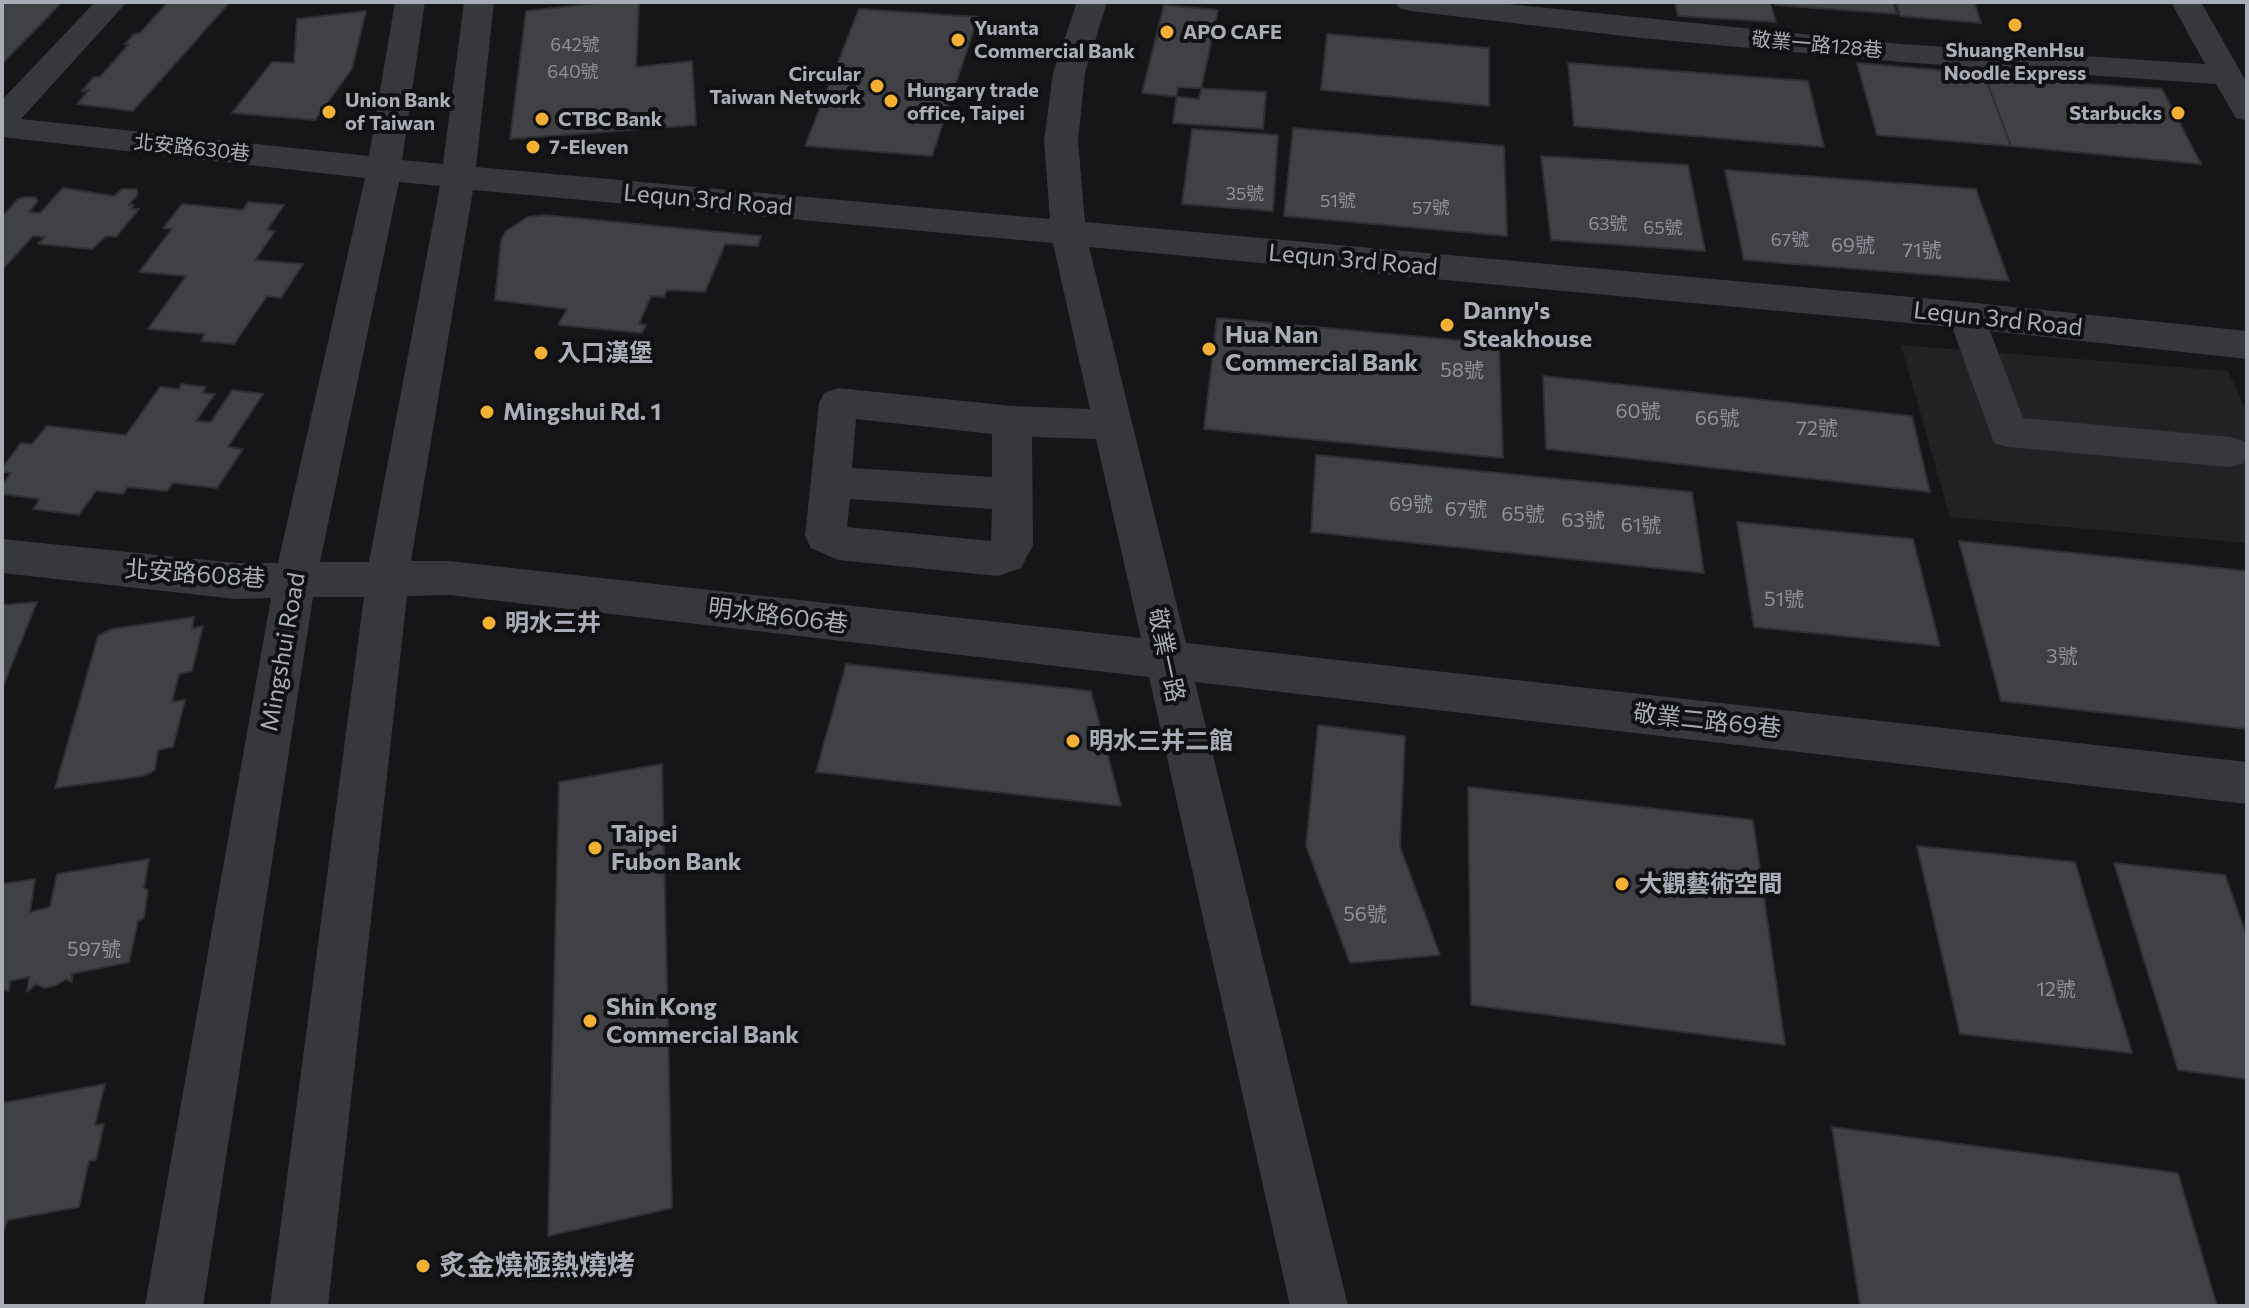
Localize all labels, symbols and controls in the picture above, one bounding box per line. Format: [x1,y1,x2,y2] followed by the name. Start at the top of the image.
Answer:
[974,16,1135,63] place label: Yuanta Commercial Bank
[2006,16,2024,34] marker: ShuangRenHsu Noodle Express
[1183,20,1282,44] place label: APO CAFE
[1158,23,1176,41] marker: APO CAFE
[1750,27,1884,63] street label: 敬業一路128巷
[949,31,967,49] marker: Yuanta Commercial Bank
[550,34,600,56] house number: 642號
[1944,38,2086,85] place label: ShuangRenHsu Noodle Express
[547,61,599,83] house number: 640號
[709,62,861,109] place label: Circular Taiwan Network
[868,77,886,95] marker: Circular Taiwan Network
[907,78,1039,125] place label: Hungary trade office, Taipei
[345,88,451,135] place label: Union Bank of Taiwan
[882,92,900,110] marker: Hungary trade office, Taipei
[2069,101,2162,125] place label: Starbucks
[320,103,338,121] marker: Union Bank of Taiwan
[2169,104,2187,122] marker: Starbucks
[558,107,662,131] place label: CTBC Bank
[533,110,551,128] marker: CTBC Bank
[133,130,251,166] street label: 北安路630巷
[549,135,629,159] place label: 7-Eleven
[524,138,542,156] marker: 7-Eleven
[622,178,794,222] street label: Lequn 3rd Road
[1226,183,1264,205] house number: 35號
[1320,190,1356,212] house number: 51號
[1412,197,1450,219] house number: 57號
[1588,213,1628,235] house number: 63號
[1643,217,1683,239] house number: 65號
[1771,229,1809,251] house number: 67號
[1831,233,1875,257] house number: 69號
[1267,238,1439,282] street label: Lequn 3rd Road
[1902,238,1942,262] house number: 71號
[1912,296,2084,342] street label: Lequn 3rd Road
[1463,297,1592,353] place label: Danny's Steakhouse
[1438,316,1456,334] marker: Danny's Steakhouse
[1225,321,1418,377] place label: Hua Nan Commercial Bank
[557,339,653,367] place label: 入口漢堡
[1200,340,1218,358] marker: Hua Nan Commercial Bank
[532,344,550,362] marker: 入口漢堡
[1440,358,1484,382] house number: 58號
[503,398,661,426] place label: Mingshui Rd. 1
[1615,399,1661,423] house number: 60號
[478,403,496,421] marker: Mingshui Rd. 1
[1695,406,1739,430] house number: 66號
[1796,416,1838,440] house number: 72號
[1389,492,1433,516] house number: 69號
[1445,497,1487,521] house number: 67號
[1501,502,1545,526] house number: 65號
[1561,508,1605,532] house number: 63號
[1621,513,1661,537] house number: 61號
[124,555,266,593] street label: 北安路608巷
[255,570,311,734] street label: Mingshui Road
[1764,587,1804,611] house number: 51號
[706,593,850,639] street label: 明水路606巷
[1142,605,1190,705] street label: 敬業一路
[505,609,601,637] place label: 明水三井
[480,614,498,632] marker: 明水三井
[2046,644,2078,668] house number: 3號
[1631,699,1783,743] street label: 敬業二路69巷
[1089,727,1233,755] place label: 明水三井二館
[1064,732,1082,750] marker: 明水三井二館
[611,820,742,876] place label: Taipei Fubon Bank
[586,839,604,857] marker: Taipei Fubon Bank
[1638,870,1782,898] place label: 大觀藝術空間
[1613,875,1631,893] marker: 大觀藝術空間
[1343,902,1387,926] house number: 56號
[67,937,121,961] house number: 597號
[2036,977,2076,1001] house number: 12號
[606,993,799,1049] place label: Shin Kong Commercial Bank
[581,1012,599,1030] marker: Shin Kong Commercial Bank
[439,1249,635,1283] place label: 炙金燒極熱燒烤
[414,1257,432,1275] marker: 炙金燒極熱燒烤

